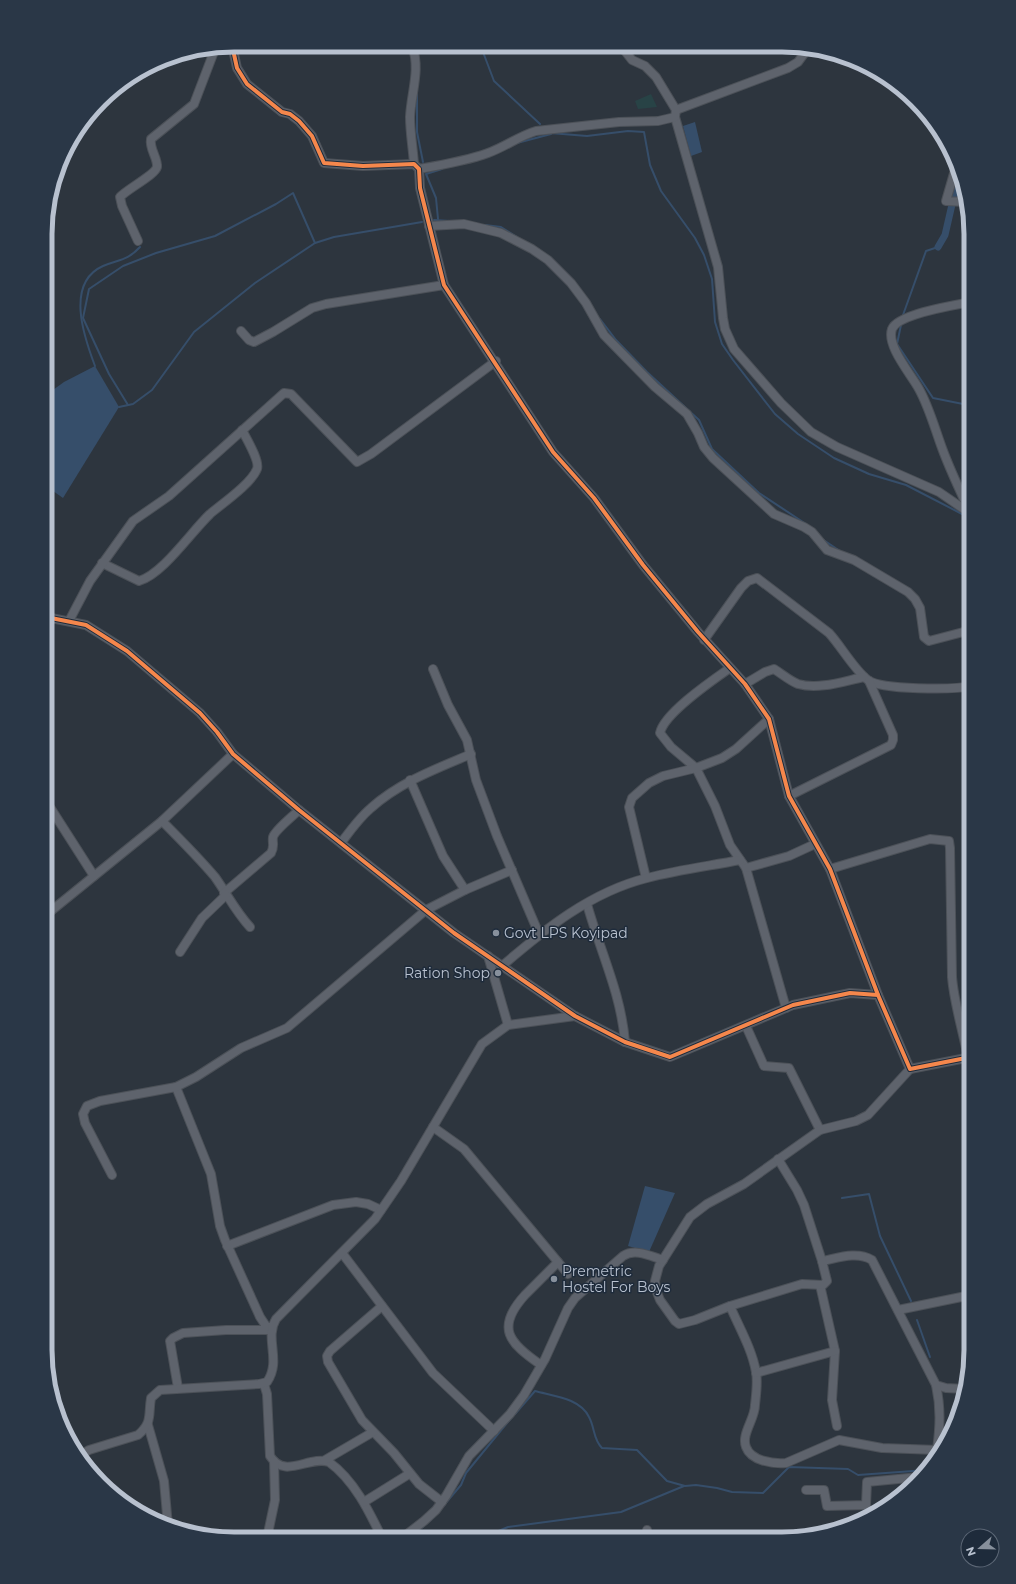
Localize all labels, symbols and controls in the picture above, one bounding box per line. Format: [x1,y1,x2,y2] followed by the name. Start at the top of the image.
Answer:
[504,924,628,942] place label: Govt LPS Koyipad
[491,928,501,938] marker: Govt LPS Koyipad
[404,964,490,982] place label: Ration Shop
[493,968,503,978] marker: Ration Shop
[562,1262,671,1296] place label: Premetric Hostel For Boys
[549,1274,559,1284] marker: Premetric Hostel For Boys
[960,1528,1000,1568] north arrow
[963,1545,979,1558] text: N

